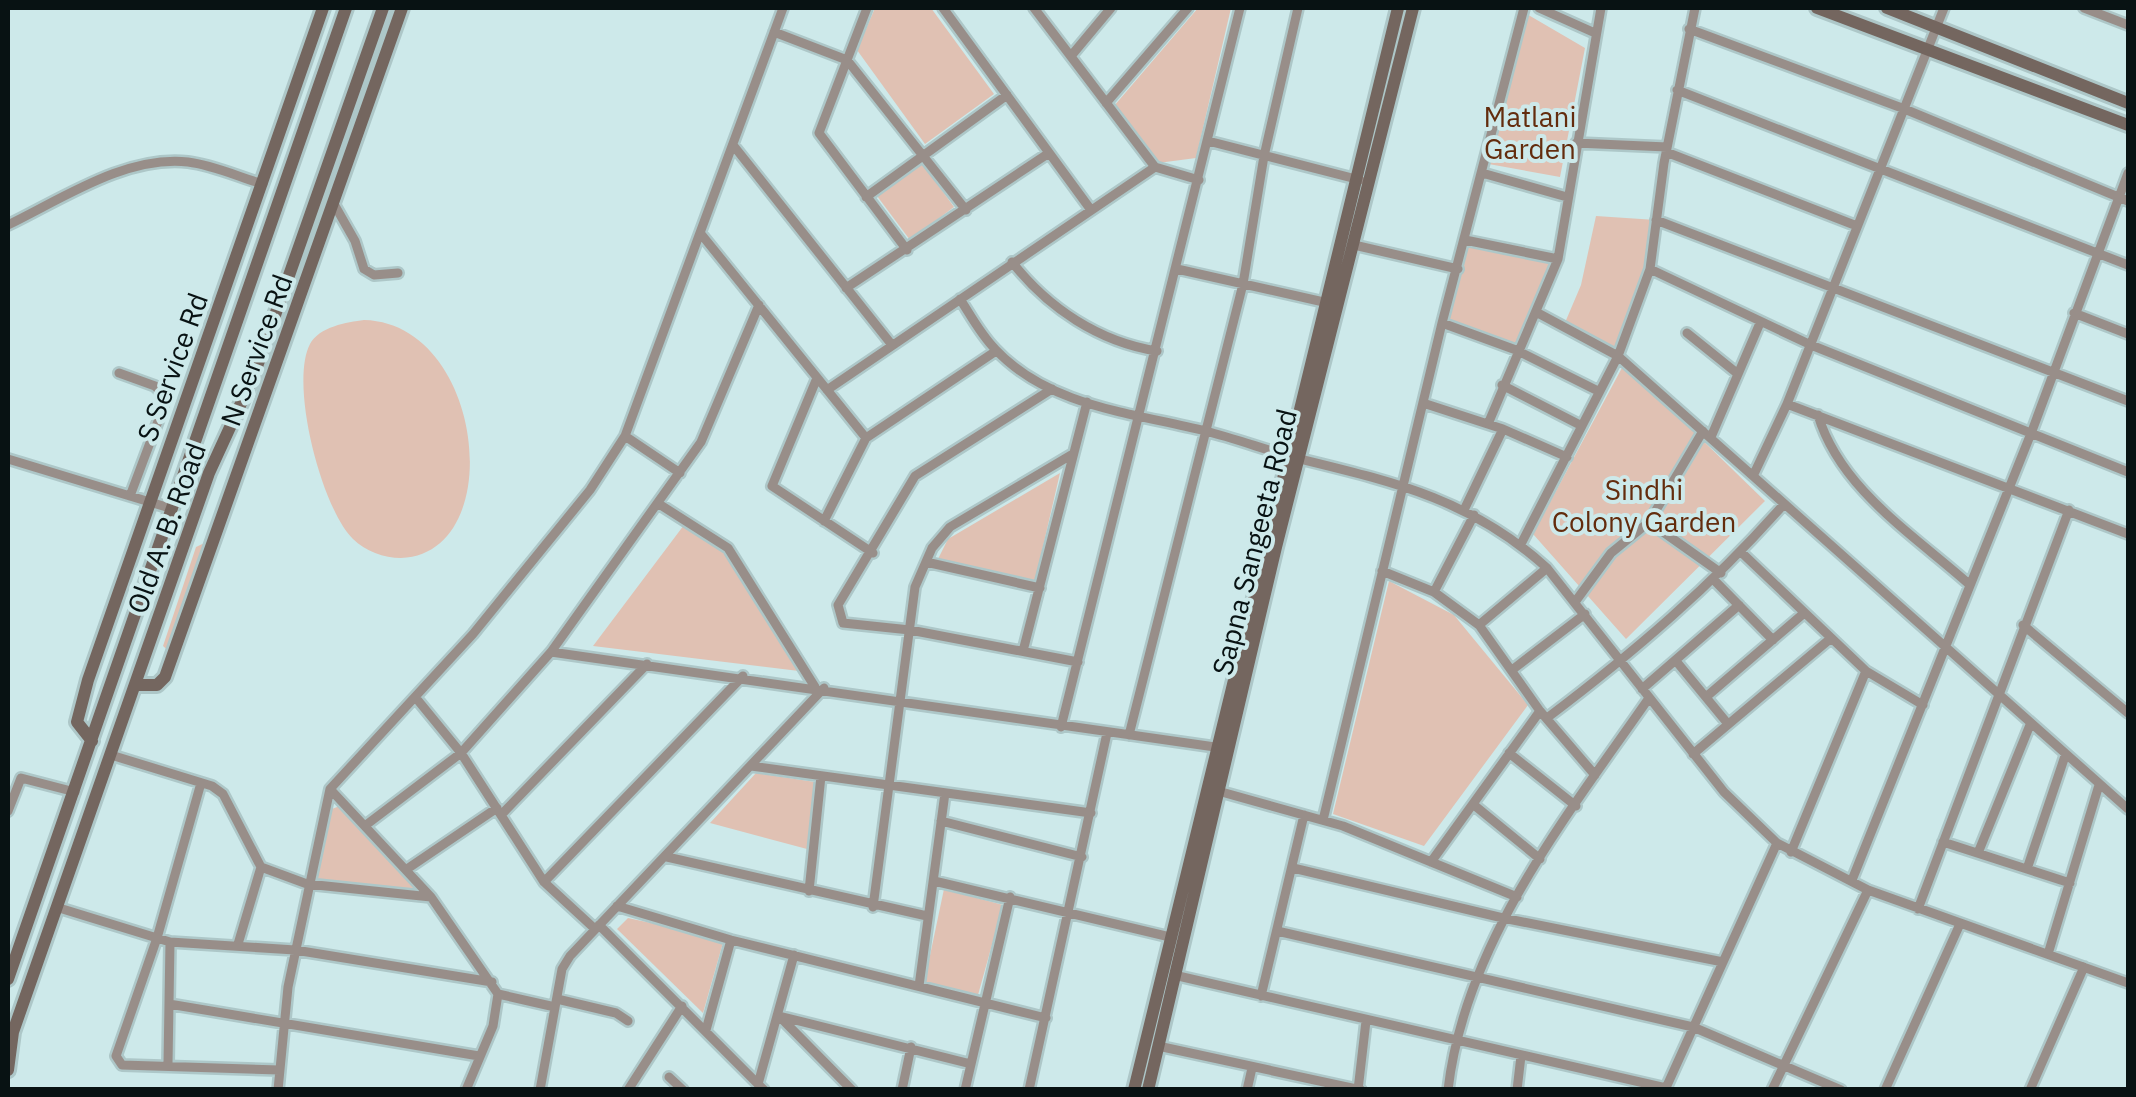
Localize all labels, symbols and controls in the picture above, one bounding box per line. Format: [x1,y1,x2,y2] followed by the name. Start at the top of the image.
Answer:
[1484,98,1577,167] park label: Matlani Garden
[211,269,301,431] street label: N Service Rd
[128,288,216,446] street label: S Service Rd
[1203,405,1305,679] street label: Sapna Sangeeta Road
[118,437,214,619] street label: Old A. B. Road
[1552,471,1736,540] park label: Sindhi Colony Garden

